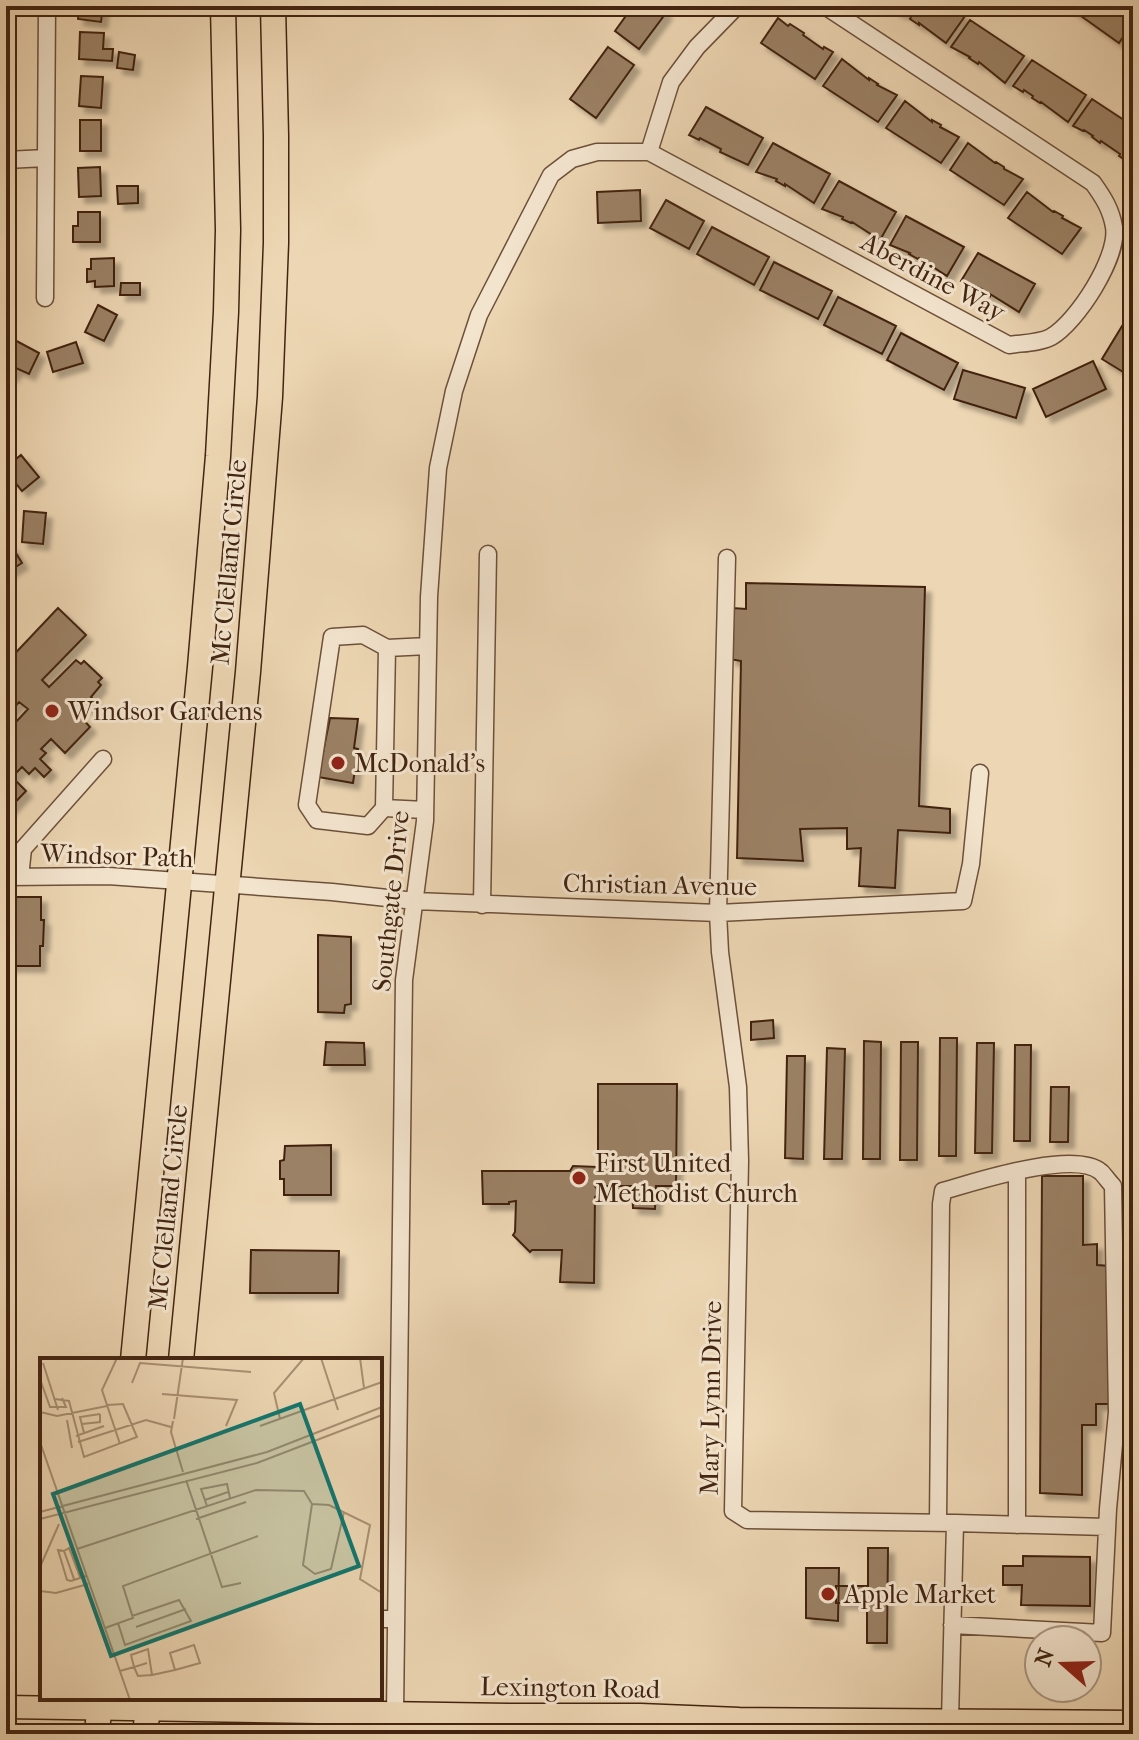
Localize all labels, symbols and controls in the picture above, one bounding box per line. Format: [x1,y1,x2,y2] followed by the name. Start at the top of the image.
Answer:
[855,226,1011,328] street label: Aberdine Way
[205,458,253,666] street label: Mc Clelland Circle
[67,696,262,727] place label: Windsor Gardens
[43,702,61,720] marker: Windsor Gardens
[354,748,485,779] place label: McDonald's
[329,754,347,772] marker: McDonald's
[366,809,416,993] street label: Southgate Drive
[39,838,194,874] street label: Windsor Path
[563,868,757,902] street label: Christian Avenue
[142,1103,194,1311] street label: Mc Clelland Circle
[595,1148,798,1209] place label: First United Methodist Church
[570,1169,588,1187] marker: First United Methodist Church
[694,1300,728,1495] street label: Mary Lynn Drive
[40,1358,382,1700] inset map
[843,1579,997,1610] place label: Apple Market
[819,1585,837,1603] marker: Apple Market
[1023,1624,1103,1704] north arrow
[1030,1645,1060,1670] text: N
[480,1671,661,1705] street label: Lexington Road

